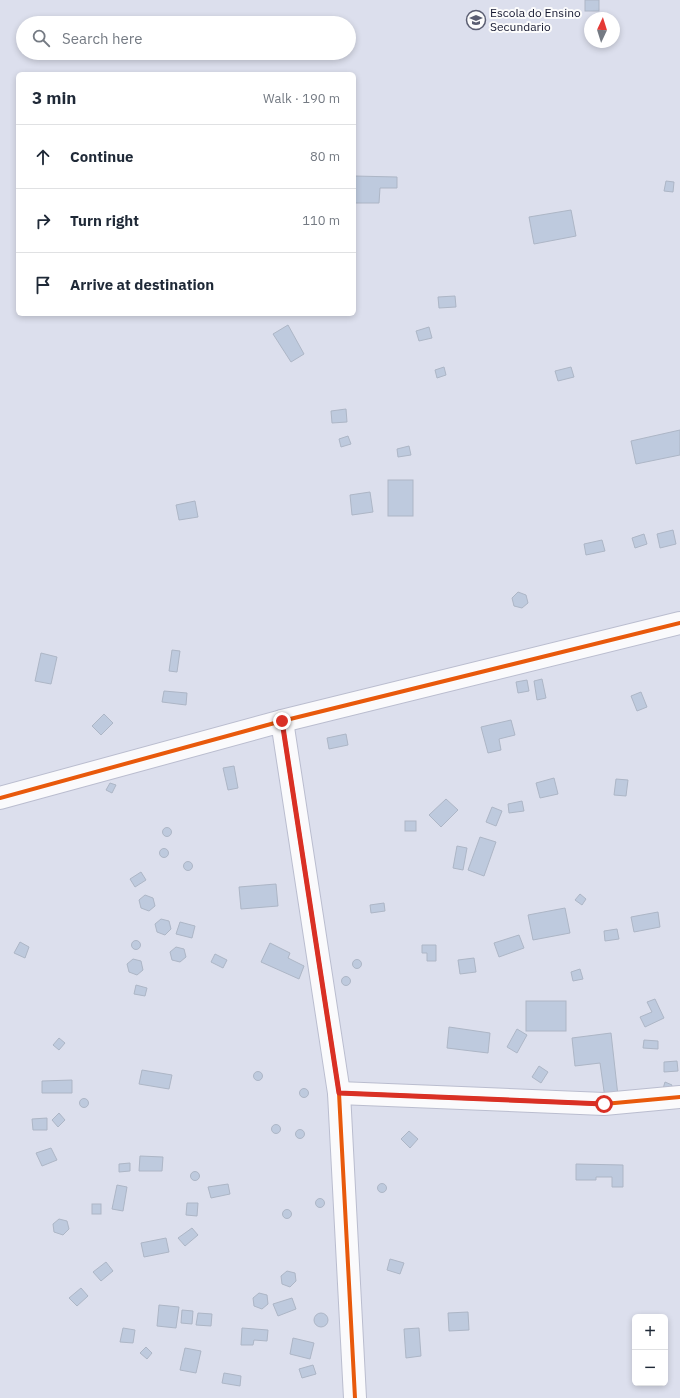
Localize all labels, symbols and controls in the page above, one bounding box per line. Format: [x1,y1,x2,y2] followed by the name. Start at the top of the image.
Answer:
[490,5,581,34] place label: Escola do Ensino Secundario
[465,9,487,31] school or university icon: Escola do Ensino Secundario
[584,12,620,48] north arrow
[16,16,356,60] search box
[30,27,52,49] icon: search
[62,29,142,48] text: Search here
[32,87,76,109] text: 3 min
[263,90,340,107] text: Walk · 190 m
[32,146,54,168] icon: ahead
[70,147,134,166] text: Continue
[310,148,340,165] text: 80 m
[32,210,54,232] icon: right
[70,211,139,230] text: Turn right
[302,212,340,229] text: 110 m
[32,274,54,296] icon: arrive
[70,275,214,294] text: Arrive at destination
[273,712,291,730] route end
[595,1095,613,1113] route start
[632,1314,668,1386] map controls
[632,1314,668,1350] button: +
[632,1350,668,1386] button: −

